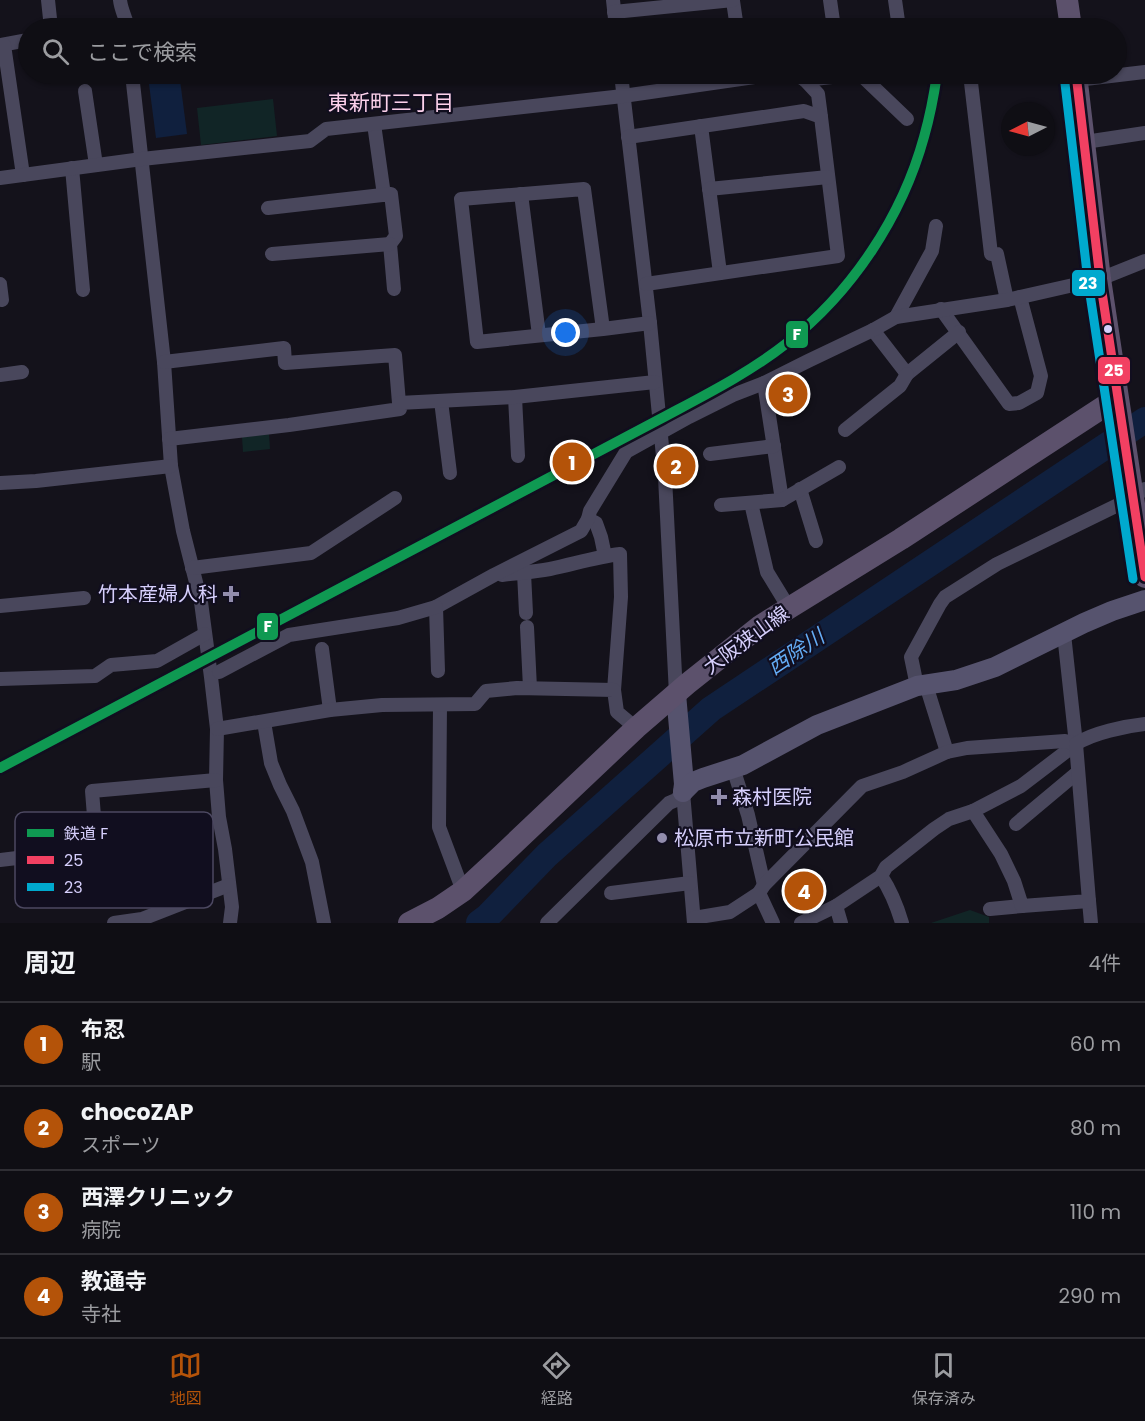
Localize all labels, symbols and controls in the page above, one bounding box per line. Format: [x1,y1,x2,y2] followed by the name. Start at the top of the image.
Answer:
[18,18,1127,84] search box
[39,35,72,68] icon: search
[87,37,197,68] text: ここで検索
[328,88,454,117] district label: 東新町三丁目
[1001,102,1055,156] north arrow
[1071,269,1106,297] line badge: 23
[1079,272,1097,295] text: 23
[551,318,580,347] your location
[785,320,809,349] line badge: F
[793,323,802,346] text: F
[1102,323,1114,335] unlabelled marker
[1097,356,1131,385] line badge: 25
[1104,359,1124,382] text: 25
[768,372,808,416] pin: 3
[552,440,592,484] pin: 1
[656,444,696,488] pin: 2
[98,580,218,608] place label: 竹本産婦人科
[222,585,240,603] marker: 竹本産婦人科
[697,599,795,681] street label: 大阪狭山線
[256,612,279,641] line badge: F
[264,615,273,638] text: F
[761,621,832,681] water label: 西除川
[732,783,812,811] place label: 森村医院
[710,788,728,806] marker: 森村医院
[15,812,213,908] legend
[64,822,108,845] text: 鉄道 F
[674,824,854,852] place label: 松原市立新町公民館
[655,831,669,845] marker: 松原市立新町公民館
[64,849,83,872] text: 25
[784,868,824,914] pin: 4
[64,876,83,899] text: 23
[24,945,76,981] text: 周辺
[1088,949,1121,977] text: 4件
[81,1014,125,1045] text: 布忍
[40,1030,47,1058] text: 1
[1070,1030,1121,1058] text: 60 m
[81,1048,101,1076] text: 駅
[81,1097,194,1128] text: chocoZAP
[38,1114,49,1142] text: 2
[1070,1114,1121,1142] text: 80 m
[81,1131,161,1159] text: スポーツ
[81,1182,235,1213] text: 西澤クリニック
[37,1198,50,1226] text: 3
[1070,1198,1121,1226] text: 110 m
[81,1216,121,1244] text: 病院
[81,1266,147,1297] text: 教通寺
[37,1282,50,1310] text: 4
[1058,1282,1121,1310] text: 290 m
[81,1300,121,1328] text: 寺社
[169,1349,202,1411] tab: 地図
[540,1349,573,1411] tab: 経路
[912,1349,976,1411] tab: 保存済み

